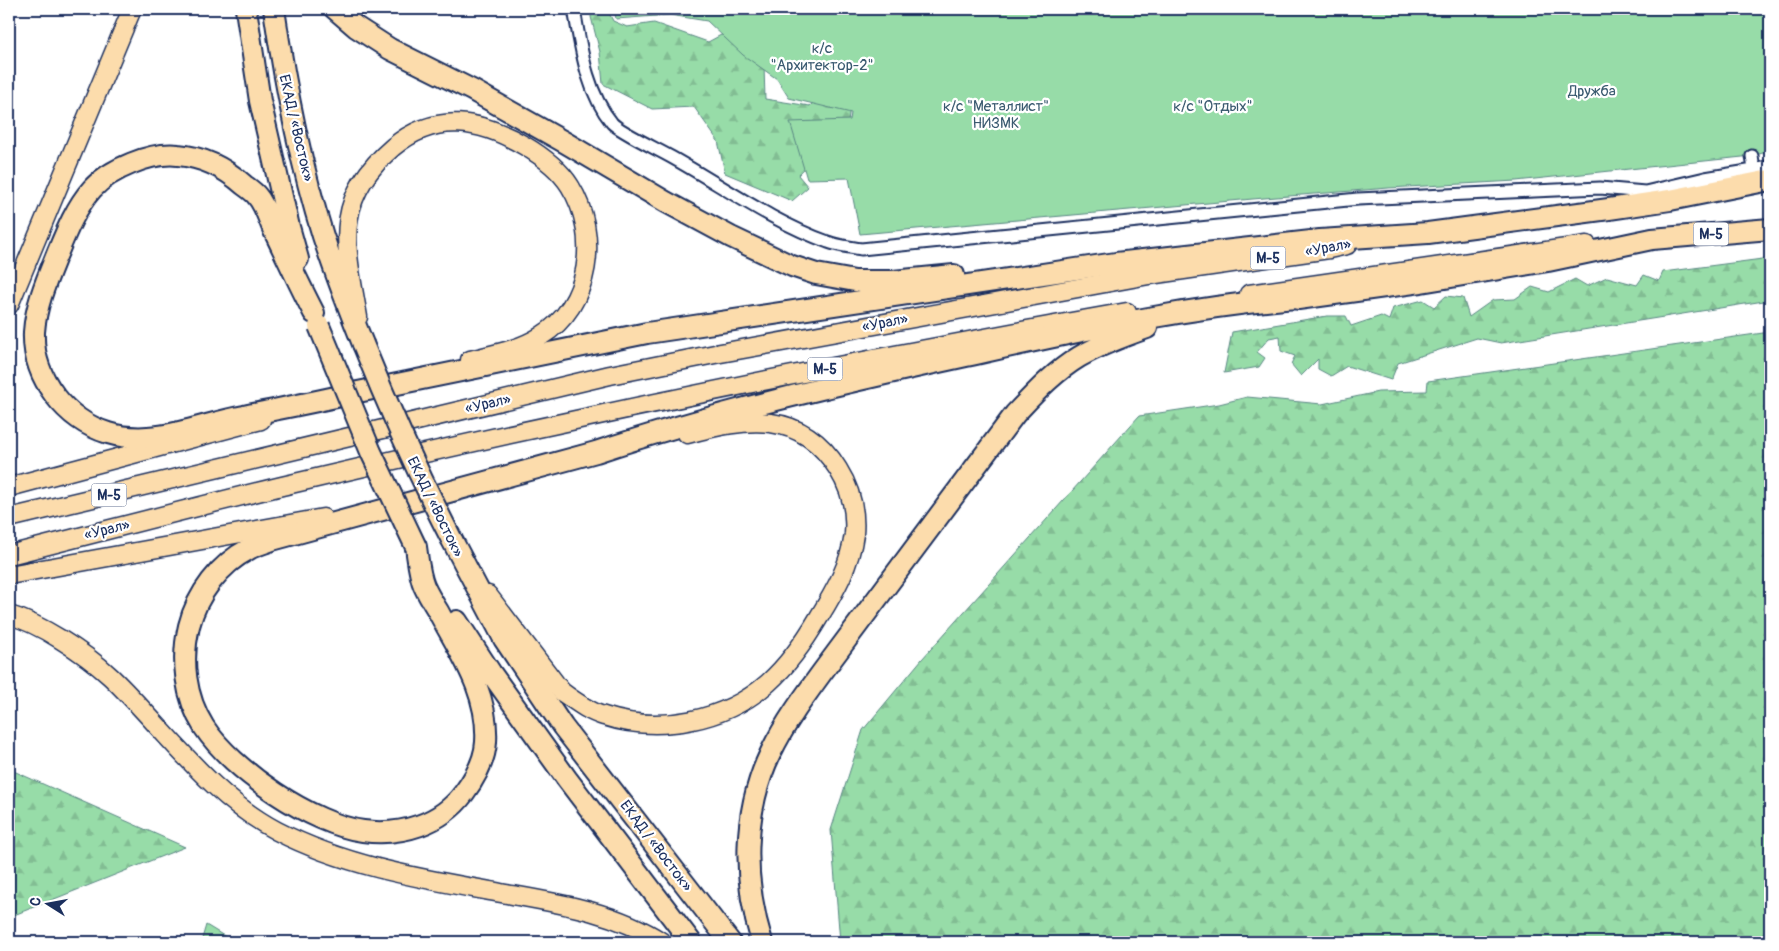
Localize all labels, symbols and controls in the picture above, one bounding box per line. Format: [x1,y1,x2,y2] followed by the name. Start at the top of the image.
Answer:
[770,39,874,75] park label: к/с "Архитектор-2"
[274,73,318,184] street label: ЕКАД / «Восток»
[1567,82,1616,101] park label: Дружба
[943,97,1049,133] park label: к/с "Металлист" НИЗМК
[1173,97,1253,116] park label: к/с "Отдых"
[1694,222,1728,245] road number: М-5
[1304,235,1353,261] street label: «Урал»
[1250,247,1286,270] road number: М-5
[861,309,910,337] street label: «Урал»
[808,358,842,380] road number: М-5
[463,389,513,418] street label: «Урал»
[403,454,468,561] street label: ЕКАД / «Восток»
[92,484,126,506] road number: М-5
[82,515,132,545] street label: «Урал»
[616,797,697,896] street label: ЕКАД / «Восток»
[22,878,72,928] north arrow
[27,895,45,907] text: С

